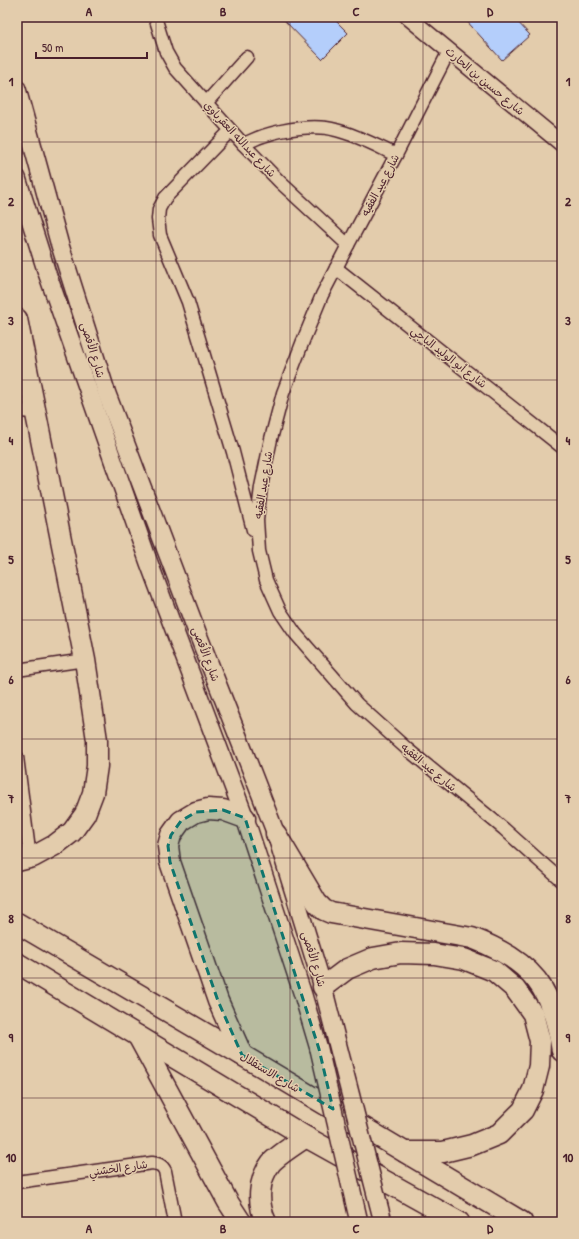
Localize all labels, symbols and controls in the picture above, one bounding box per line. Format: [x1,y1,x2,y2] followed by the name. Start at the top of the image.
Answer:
[86,2,93,20] text: A
[220,2,227,20] text: B
[352,2,360,20] text: C
[487,2,494,20] text: D
[36,34,147,60] scale bar
[42,39,63,56] text: 50 m
[441,44,527,120] street label: شارع حسين بن الحارث
[9,72,14,90] text: 1
[566,72,571,90] text: 1
[200,98,279,181] street label: شارع عبدالله العقرباوي
[358,152,404,219] street label: شارع عيد الفقيه
[8,192,15,210] text: 2
[565,192,572,210] text: 2
[8,311,14,329] text: 3
[565,311,571,329] text: 3
[76,320,108,380] street label: شارع الأقصى
[406,323,490,394] street label: شارع أبو الوليد الباجي
[9,431,14,449] text: 4
[566,431,571,449] text: 4
[251,450,277,520] street label: شارع عيد الفقيه
[8,550,14,568] text: 5
[565,550,571,568] text: 5
[187,625,223,684] street label: شارع الأقصى
[8,670,14,688] text: 6
[565,670,571,688] text: 6
[397,740,460,796] street label: شارع عيد الفقيه
[7,789,15,807] text: 7
[564,789,572,807] text: 7
[8,909,14,927] text: 8
[565,909,571,927] text: 8
[297,929,329,989] street label: شارع الأقصى
[9,1028,14,1046] text: 9
[566,1028,571,1046] text: 9
[237,1049,302,1097] street label: شارع الاستقلال
[6,1148,16,1166] text: 10
[563,1148,573,1166] text: 10
[88,1157,149,1183] street label: شارع الخشني
[86,1219,93,1237] text: A
[220,1219,227,1237] text: B
[352,1219,360,1237] text: C
[487,1219,494,1237] text: D

